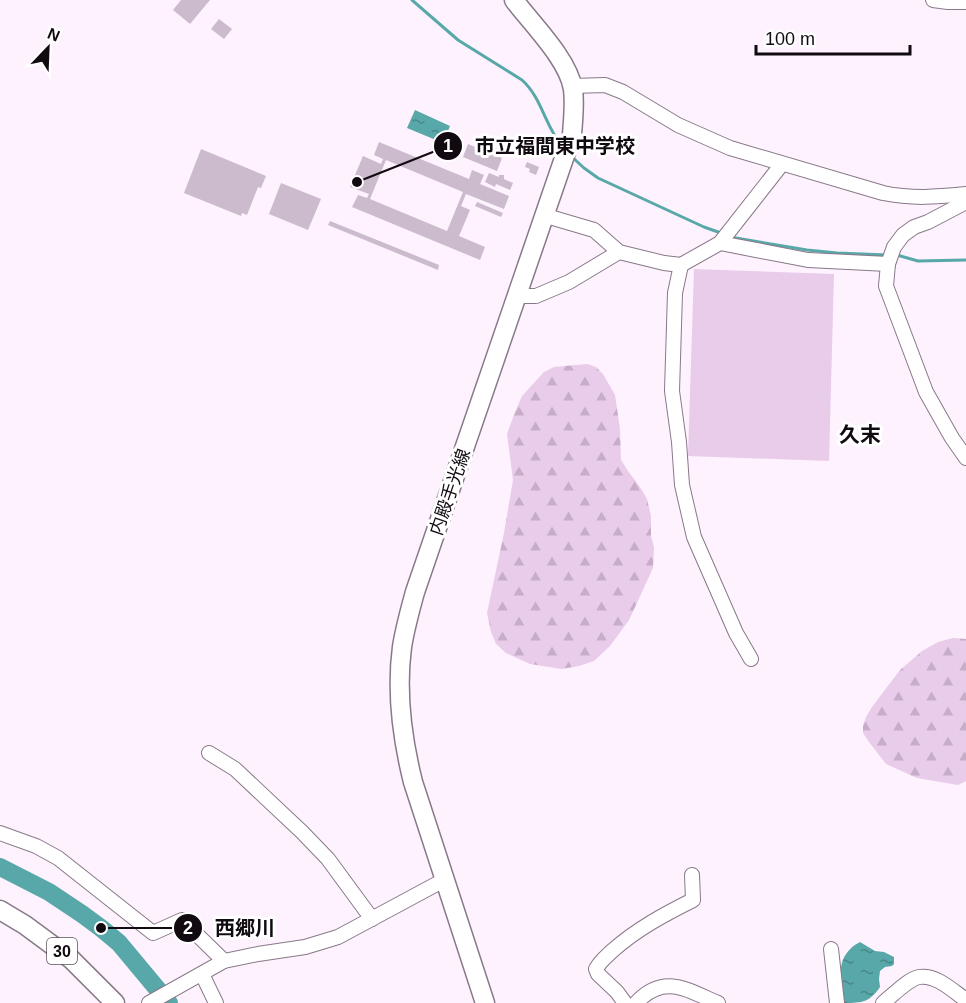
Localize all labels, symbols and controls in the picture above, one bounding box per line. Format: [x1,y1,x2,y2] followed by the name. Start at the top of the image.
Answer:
[18,18,78,78] north arrow
[756,18,910,56] scale bar
[45,25,62,45] text: N
[765,29,815,49] text: 100 m
[433,127,647,165] callout: 市立福間東中学校
[475,135,635,157] text: 市立福間東中学校
[443,136,453,156] text: 1
[839,423,881,446] district label: 久末
[426,446,474,538] street label: 内殿手光線
[173,909,287,947] callout: 西郷川
[215,917,275,939] text: 西郷川
[183,918,193,938] text: 2
[47,938,77,964] road number: 30

